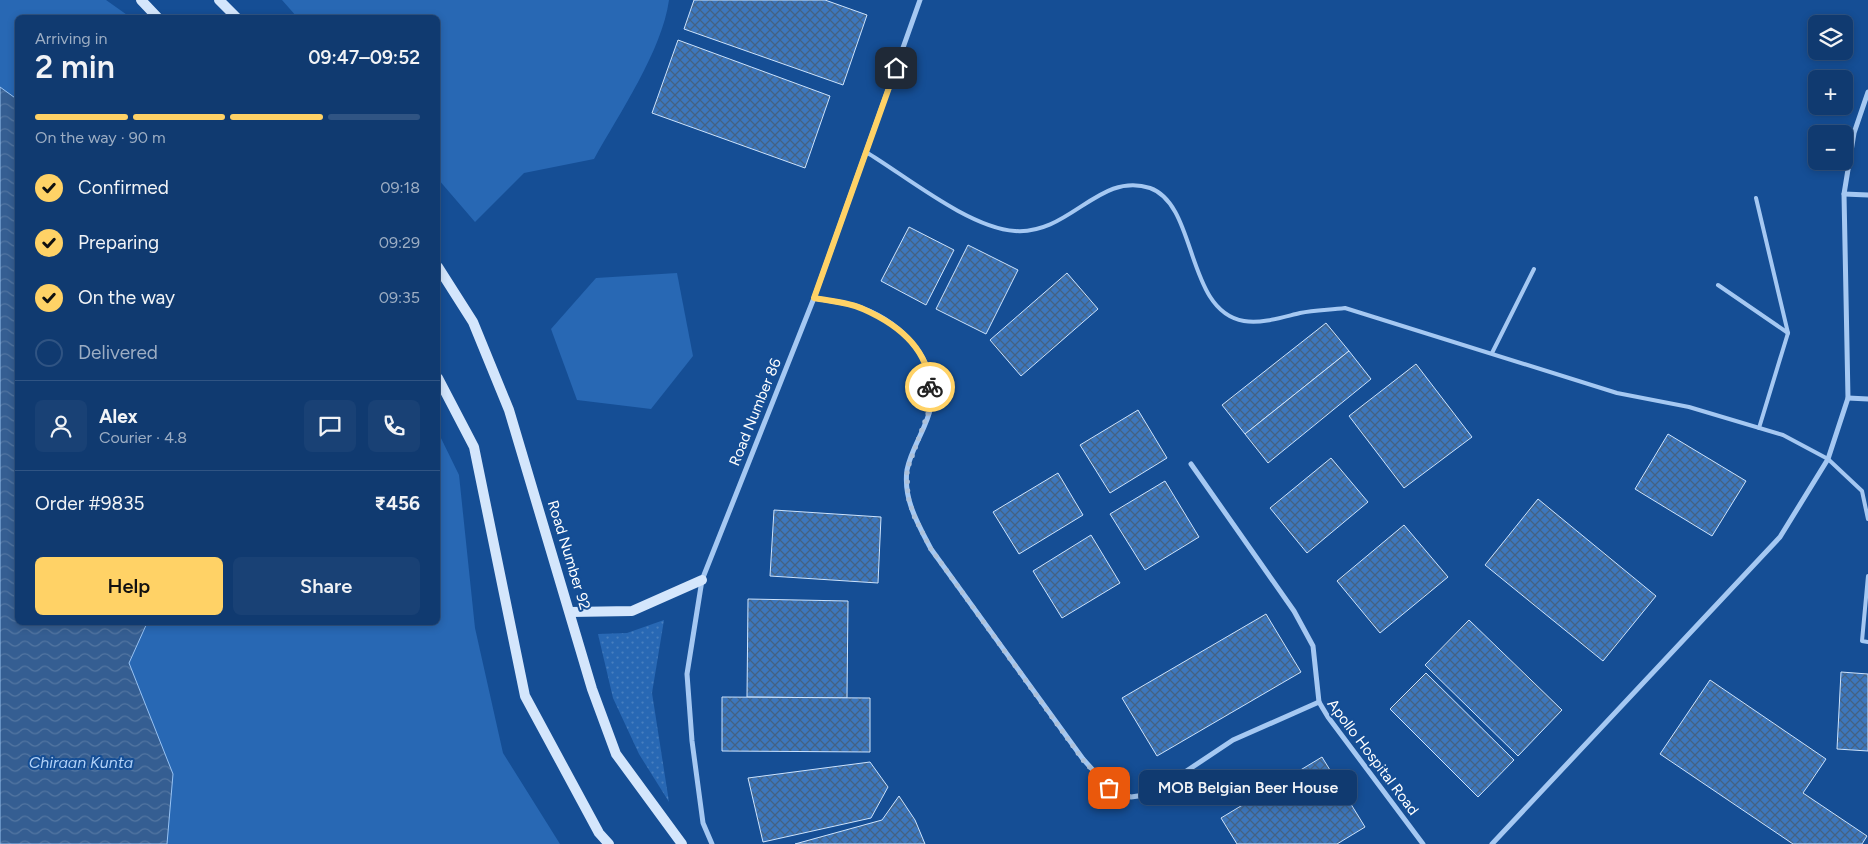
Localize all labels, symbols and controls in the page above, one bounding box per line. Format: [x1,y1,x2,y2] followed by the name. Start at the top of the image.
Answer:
[1808,15,1853,170] map controls
[1808,15,1853,60] button: layers
[35,29,107,48] text: Arriving in
[308,46,420,69] text: 09:47–09:52
[875,47,917,89] pin
[35,48,115,86] text: 2 min
[882,54,910,82] icon: home
[1808,70,1853,115] button: +
[1808,125,1853,170] button: −
[35,128,166,147] text: On the way · 90 m
[35,174,63,202] icon: check
[78,176,169,199] text: Confirmed
[380,178,420,197] text: 09:18
[35,229,63,257] icon: check
[78,231,159,254] text: Preparing
[379,233,420,252] text: 09:29
[35,284,63,312] icon: check
[78,286,175,309] text: On the way
[379,288,420,307] text: 09:35
[78,341,158,364] text: Delivered
[725,355,785,468] street label: Road Number 86
[905,362,955,412] courier
[916,373,944,401] icon: bike
[35,400,87,452] button: person
[304,400,356,452] button: chat
[368,400,420,452] button: phone
[99,405,138,428] text: Alex
[99,428,187,447] text: Courier · 4.8
[35,492,144,515] text: Order #9835
[375,492,420,515] text: ₹456
[544,498,594,612] street label: Road Number 92
[35,557,223,615] button: Help
[233,557,420,615] button: Share
[1323,695,1423,819] street label: Apollo Hospital Road
[29,753,133,772] water label: Chiraan Kunta
[1088,767,1130,809] pin
[1139,770,1356,806] callout: MOB Belgian Beer House
[1095,774,1123,802] icon: bag
[1158,778,1338,797] text: MOB Belgian Beer House

